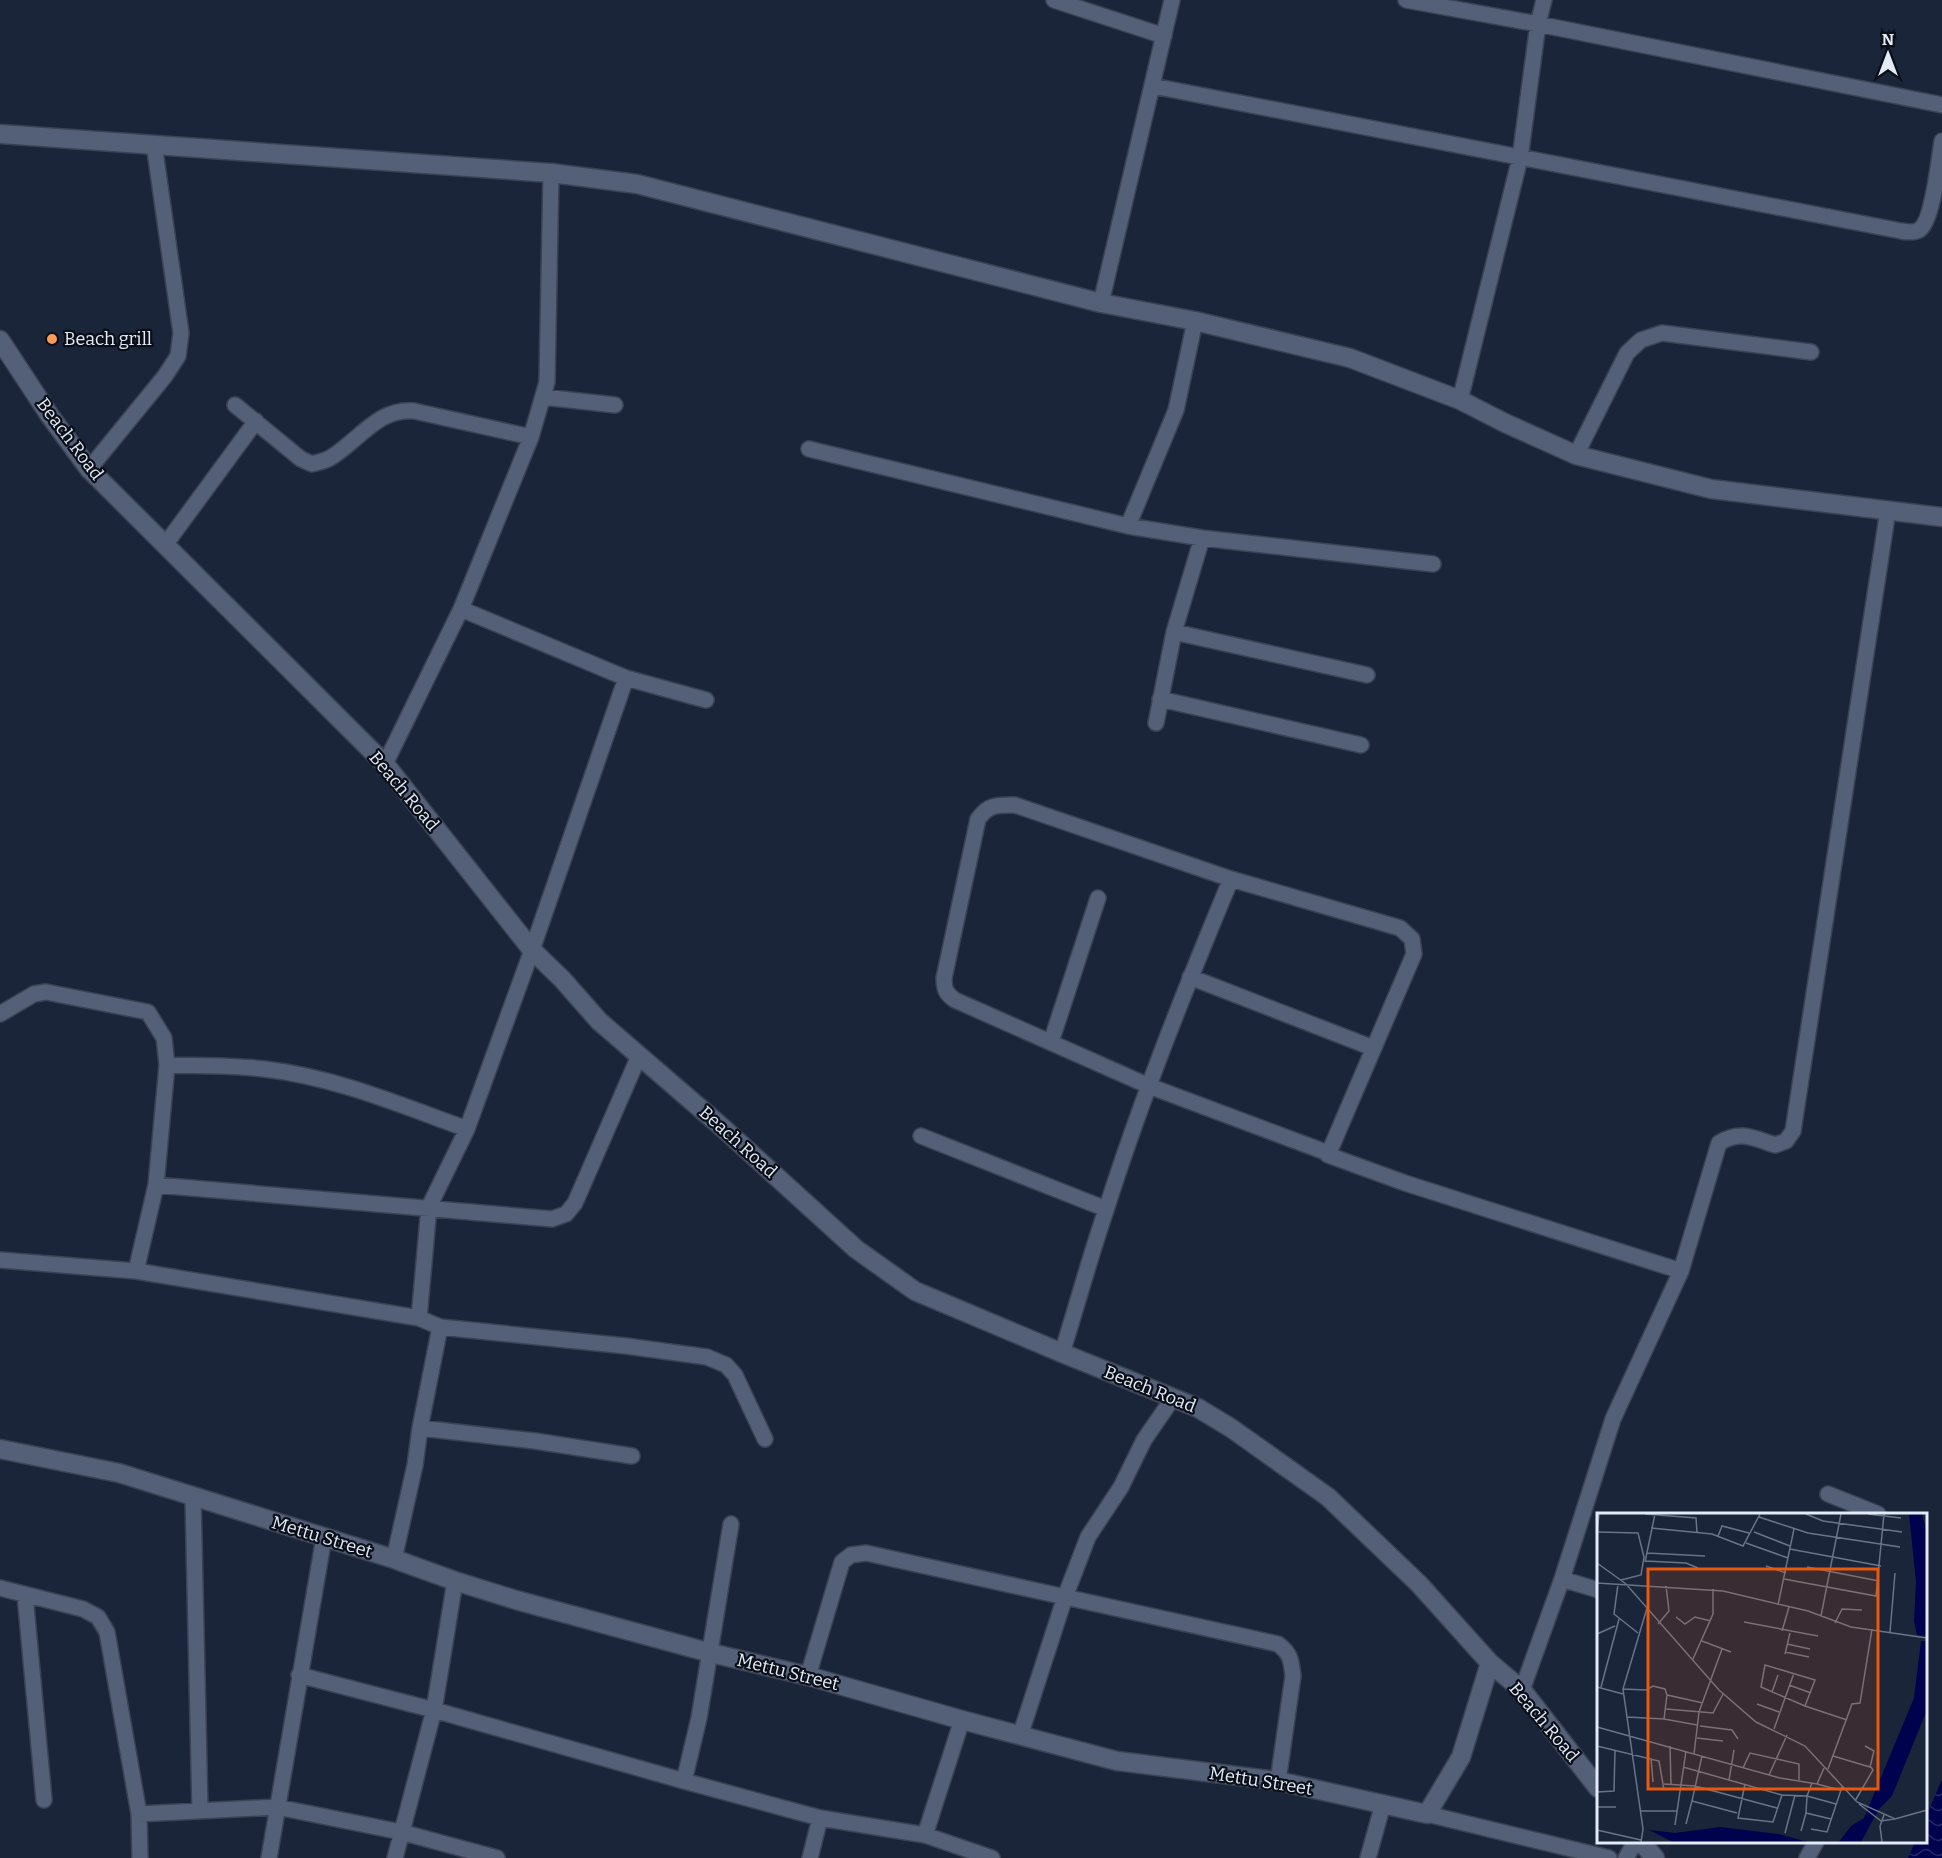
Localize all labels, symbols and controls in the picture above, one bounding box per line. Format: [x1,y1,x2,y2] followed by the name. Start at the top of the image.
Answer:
[1858,24,1918,84] north arrow
[1882,30,1894,49] text: N
[64,328,152,350] place label: Beach grill
[45,332,59,346] marker: Beach grill
[32,394,108,485] street label: Beach Road
[364,747,444,836] street label: Beach Road
[695,1101,782,1183] street label: Beach Road
[1101,1361,1199,1418] street label: Beach Road
[269,1511,375,1563] street label: Mettu Street
[1597,1513,1927,1843] inset map
[735,1649,842,1695] street label: Mettu Street
[1504,1678,1584,1767] street label: Beach Road
[1208,1762,1315,1800] street label: Mettu Street

